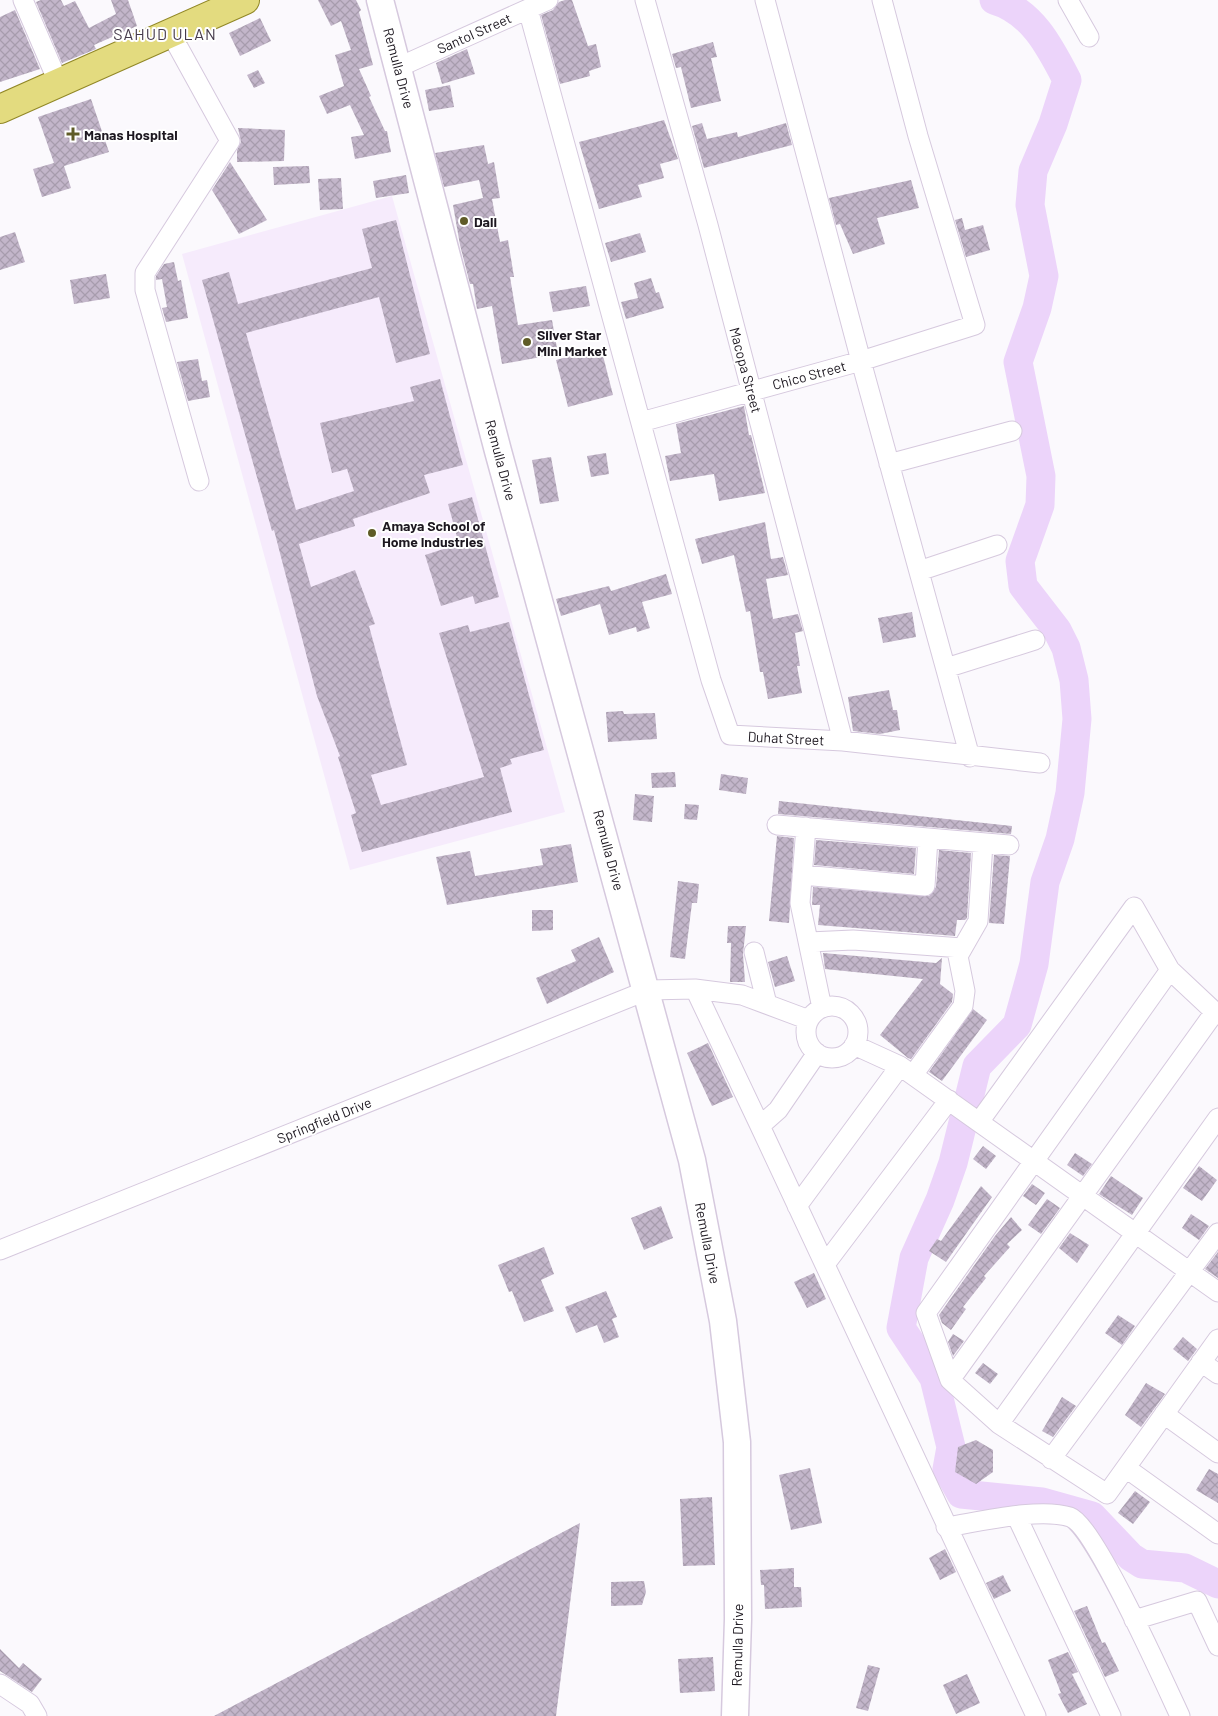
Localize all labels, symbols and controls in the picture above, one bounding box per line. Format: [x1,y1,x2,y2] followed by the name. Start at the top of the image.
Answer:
[434,9,514,57] street label: Santol Street
[113,24,217,43] district label: SAHUD ULAN
[380,26,418,110] street label: Remulla Drive
[84,126,178,143] place label: Manas Hospital
[66,127,80,141] marker: Manas Hospital
[474,213,497,230] place label: Dali
[458,215,470,227] marker: Dali
[726,325,766,415] street label: Macopa Street
[537,326,607,359] place label: Silver Star Mini Market
[521,336,533,348] marker: Silver Star Mini Market
[770,357,848,393] street label: Chico Street
[482,418,520,502] street label: Remulla Drive
[382,517,485,550] place label: Amaya School of Home Industries
[366,527,378,539] marker: Amaya School of Home Industries
[747,728,825,748] street label: Duhat Street
[590,808,628,892] street label: Remulla Drive
[274,1093,374,1147] street label: Springfield Drive
[692,1201,724,1285] street label: Remulla Drive
[728,1604,746,1686] street label: Remulla Drive

